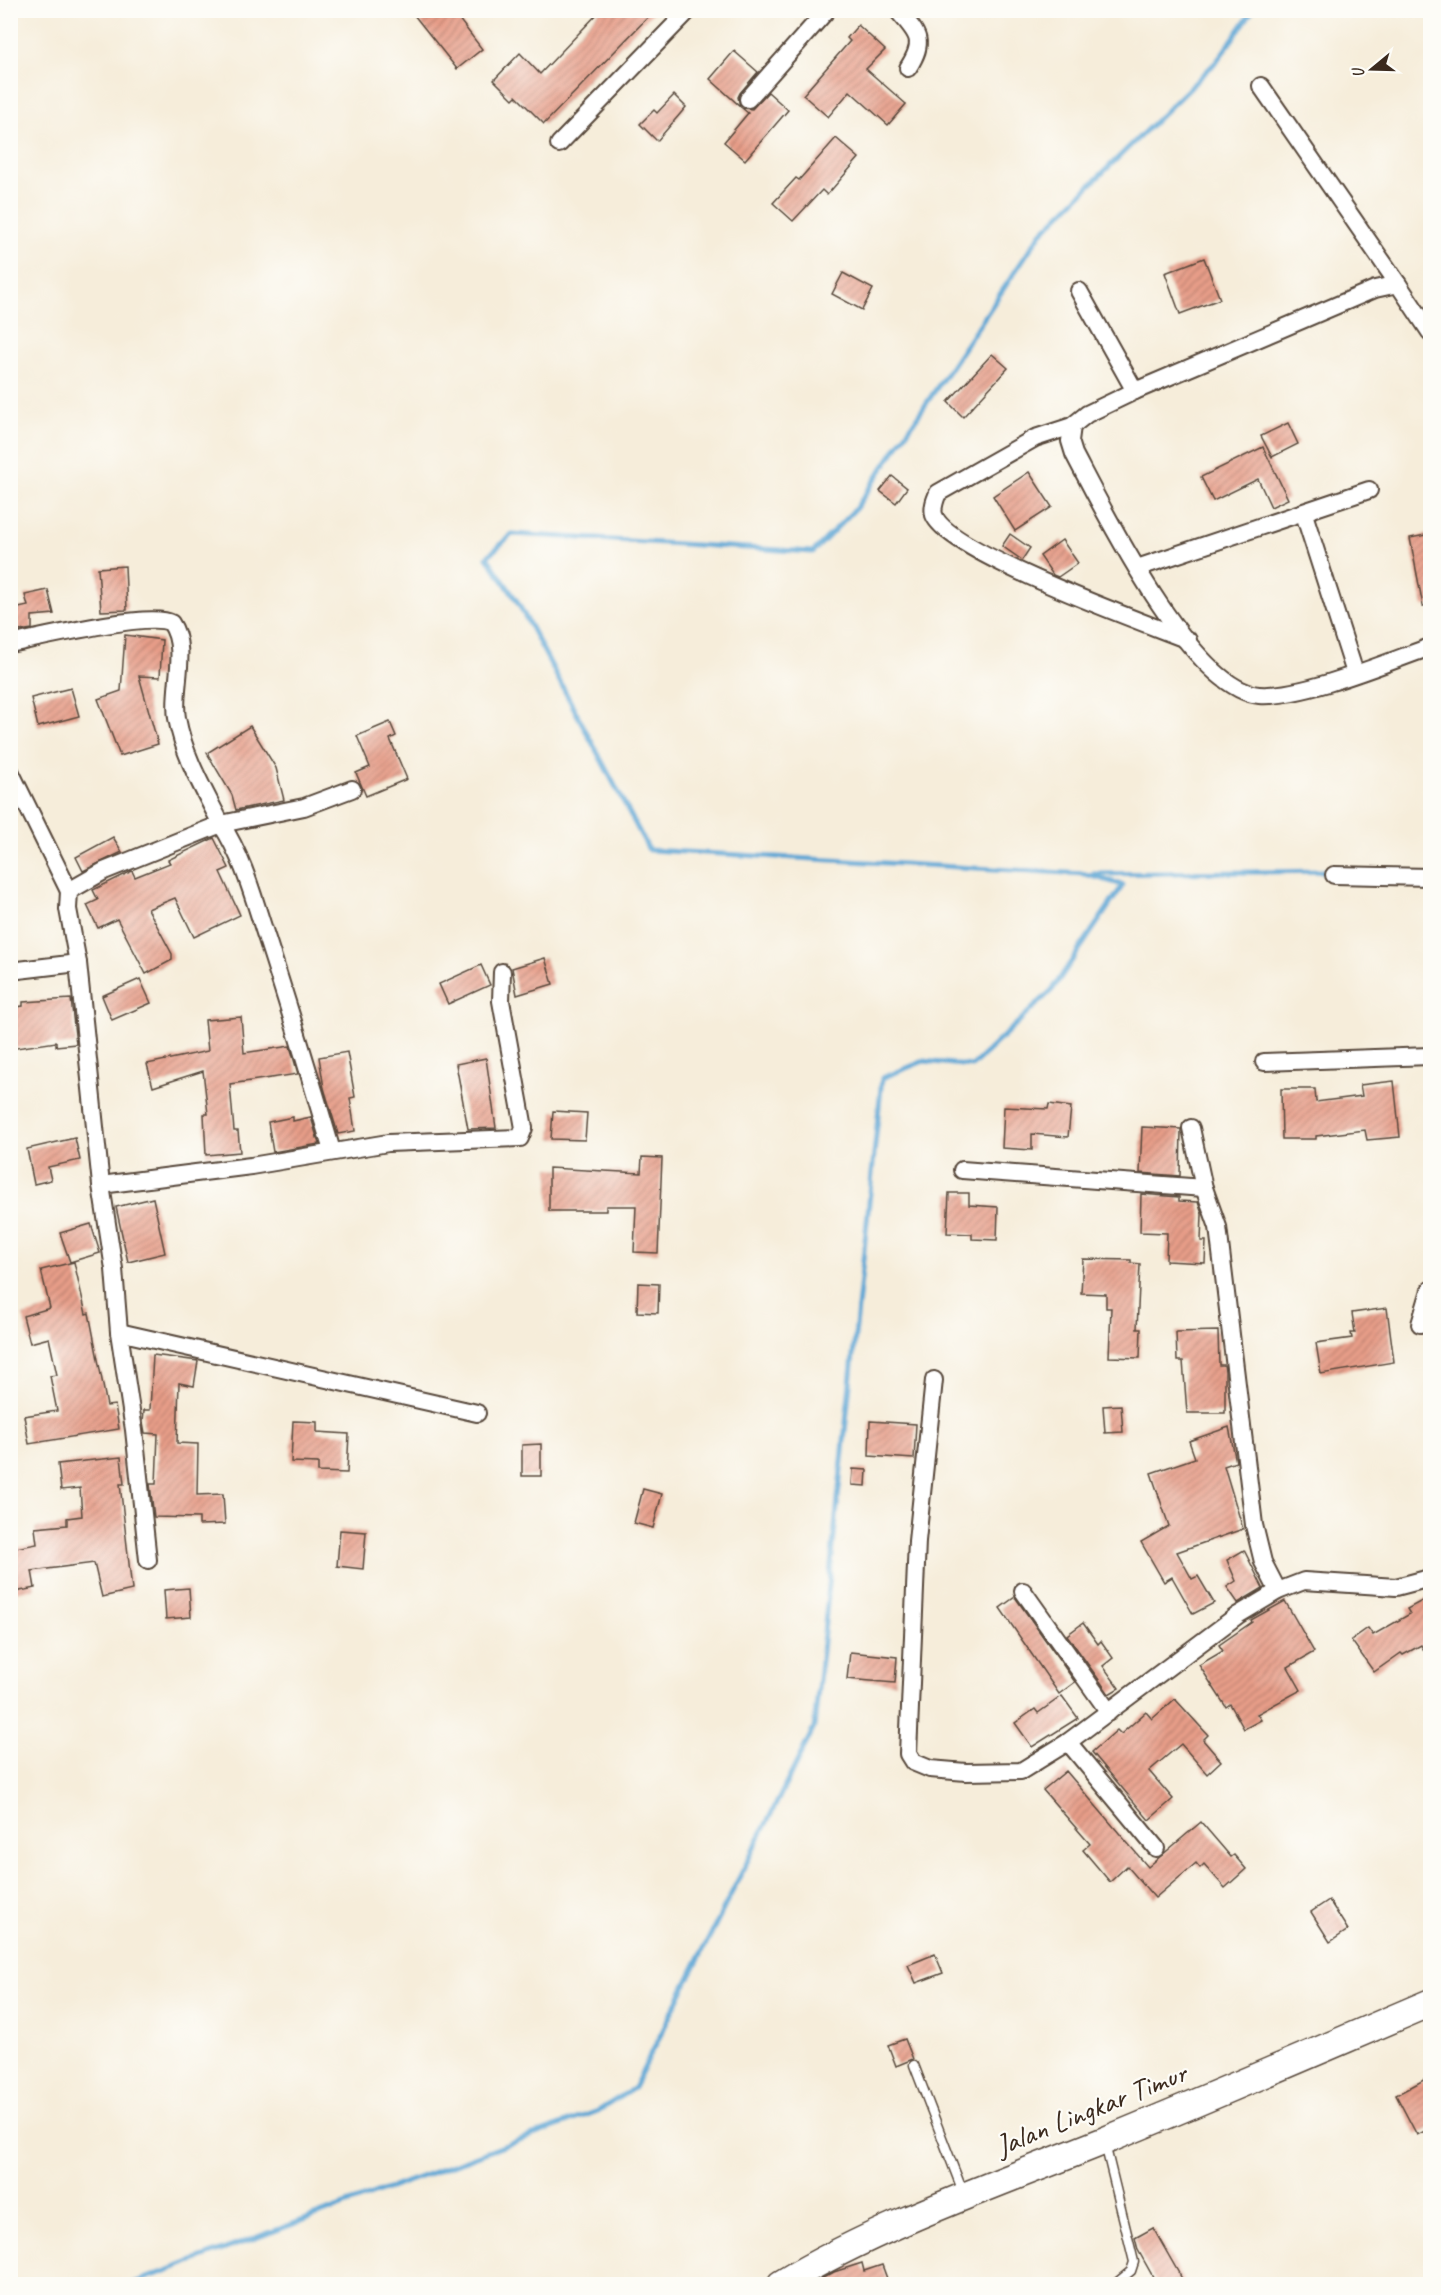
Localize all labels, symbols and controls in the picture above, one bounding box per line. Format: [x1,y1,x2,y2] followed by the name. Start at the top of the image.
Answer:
[1342,39,1402,99] north arrow
[1347,64,1369,80] text: U
[988,2053,1194,2165] street label: Jalan Lingkar Timur

